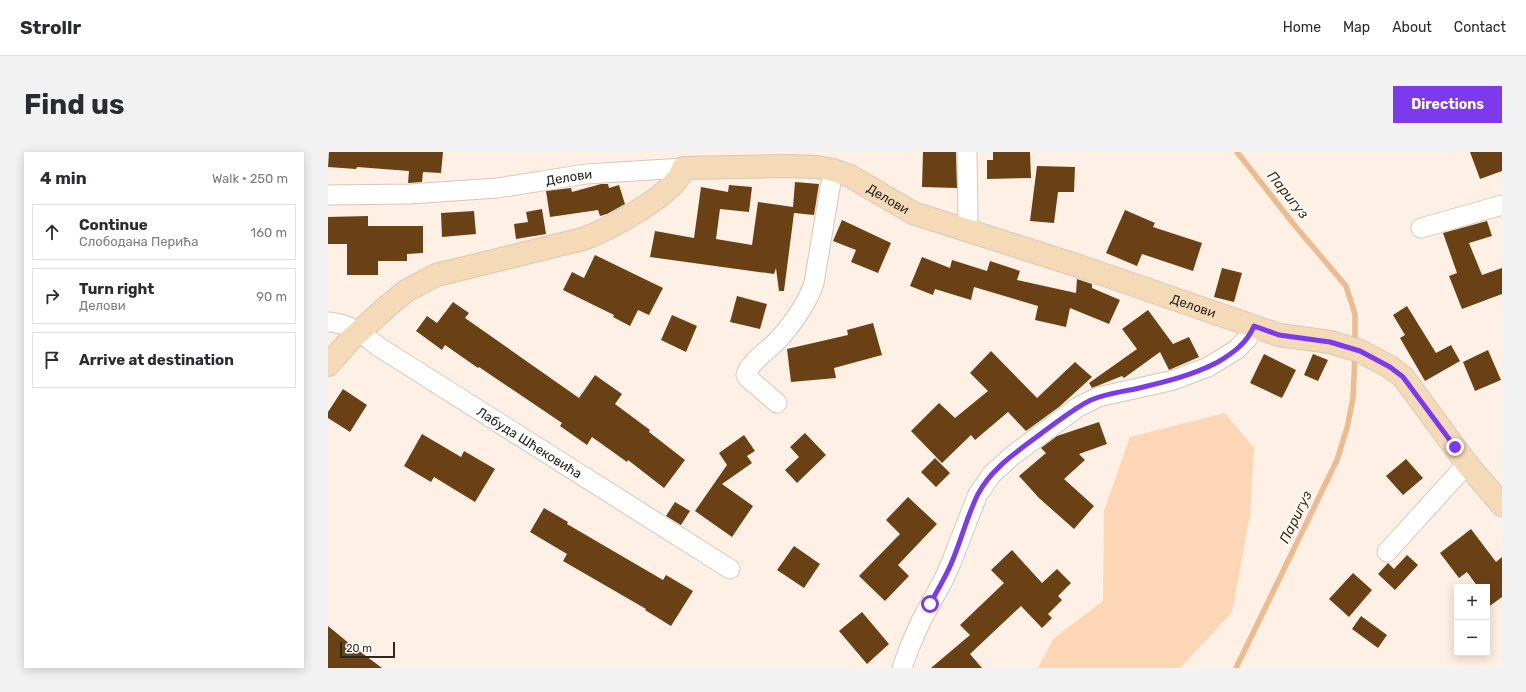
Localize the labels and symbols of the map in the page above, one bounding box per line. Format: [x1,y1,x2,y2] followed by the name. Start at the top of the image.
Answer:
[545,166,592,188] street label: Делови
[1264,168,1312,222] water label: Паригуз
[864,180,912,217] street label: Делови
[1169,291,1218,320] street label: Делови
[474,403,585,481] street label: Лабуда Шћековића
[1446,438,1464,456] route end
[1276,488,1316,546] water label: Паригуз
[921,595,939,613] route start
[340,640,395,659] scale bar

